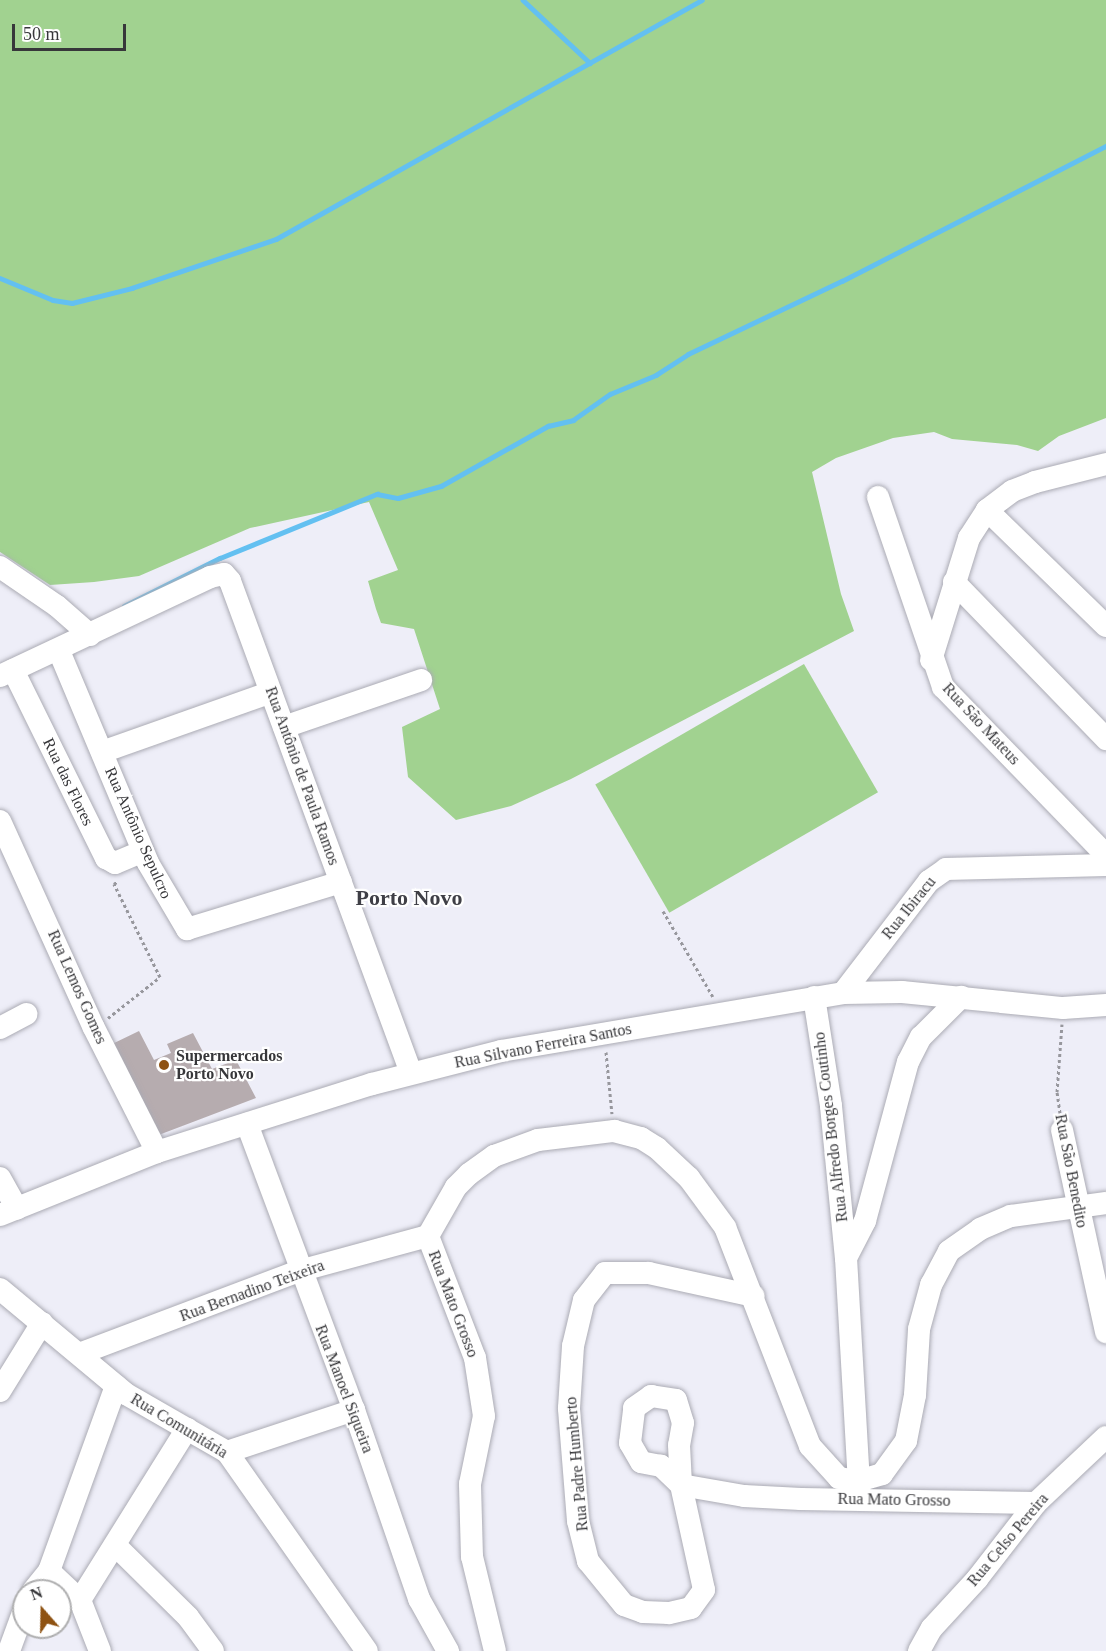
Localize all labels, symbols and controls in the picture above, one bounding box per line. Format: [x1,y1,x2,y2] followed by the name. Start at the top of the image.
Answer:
[15,12,129,50] scale bar
[23,24,60,44] text: 50 m
[938,679,1024,769] street label: Rua São Mateus
[261,684,343,868] street label: Rua Antônio de Paula Ramos
[39,735,97,829] street label: Rua das Flores
[100,764,176,902] street label: Rua Antônio Sepulcro
[878,873,940,943] street label: Rua Ibiracu
[356,885,462,911] district label: Porto Novo
[43,927,111,1047] street label: Rua Lemos Gomes
[453,1019,633,1073] street label: Rua Silvano Ferreira Santos
[810,1030,852,1224] street label: Rua Alfredo Borges Coutinho
[176,1046,282,1084] place label: Supermercados Porto Novo
[157,1058,171,1072] marker: Supermercados Porto Novo
[1051,1112,1091,1230] street label: Rua São Benedito
[424,1248,482,1360] street label: Rua Mato Grosso
[177,1256,327,1326] street label: Rua Bernadino Teixeira
[311,1322,377,1456] street label: Rua Manoel Siqueira
[127,1390,231,1462] street label: Rua Comunitária
[562,1396,592,1532] street label: Rua Padre Humberto
[837,1489,951,1511] street label: Rua Mato Grosso
[964,1490,1052,1590] street label: Rua Celso Pereira
[12,1579,72,1639] north arrow
[28,1584,45,1603] text: N

